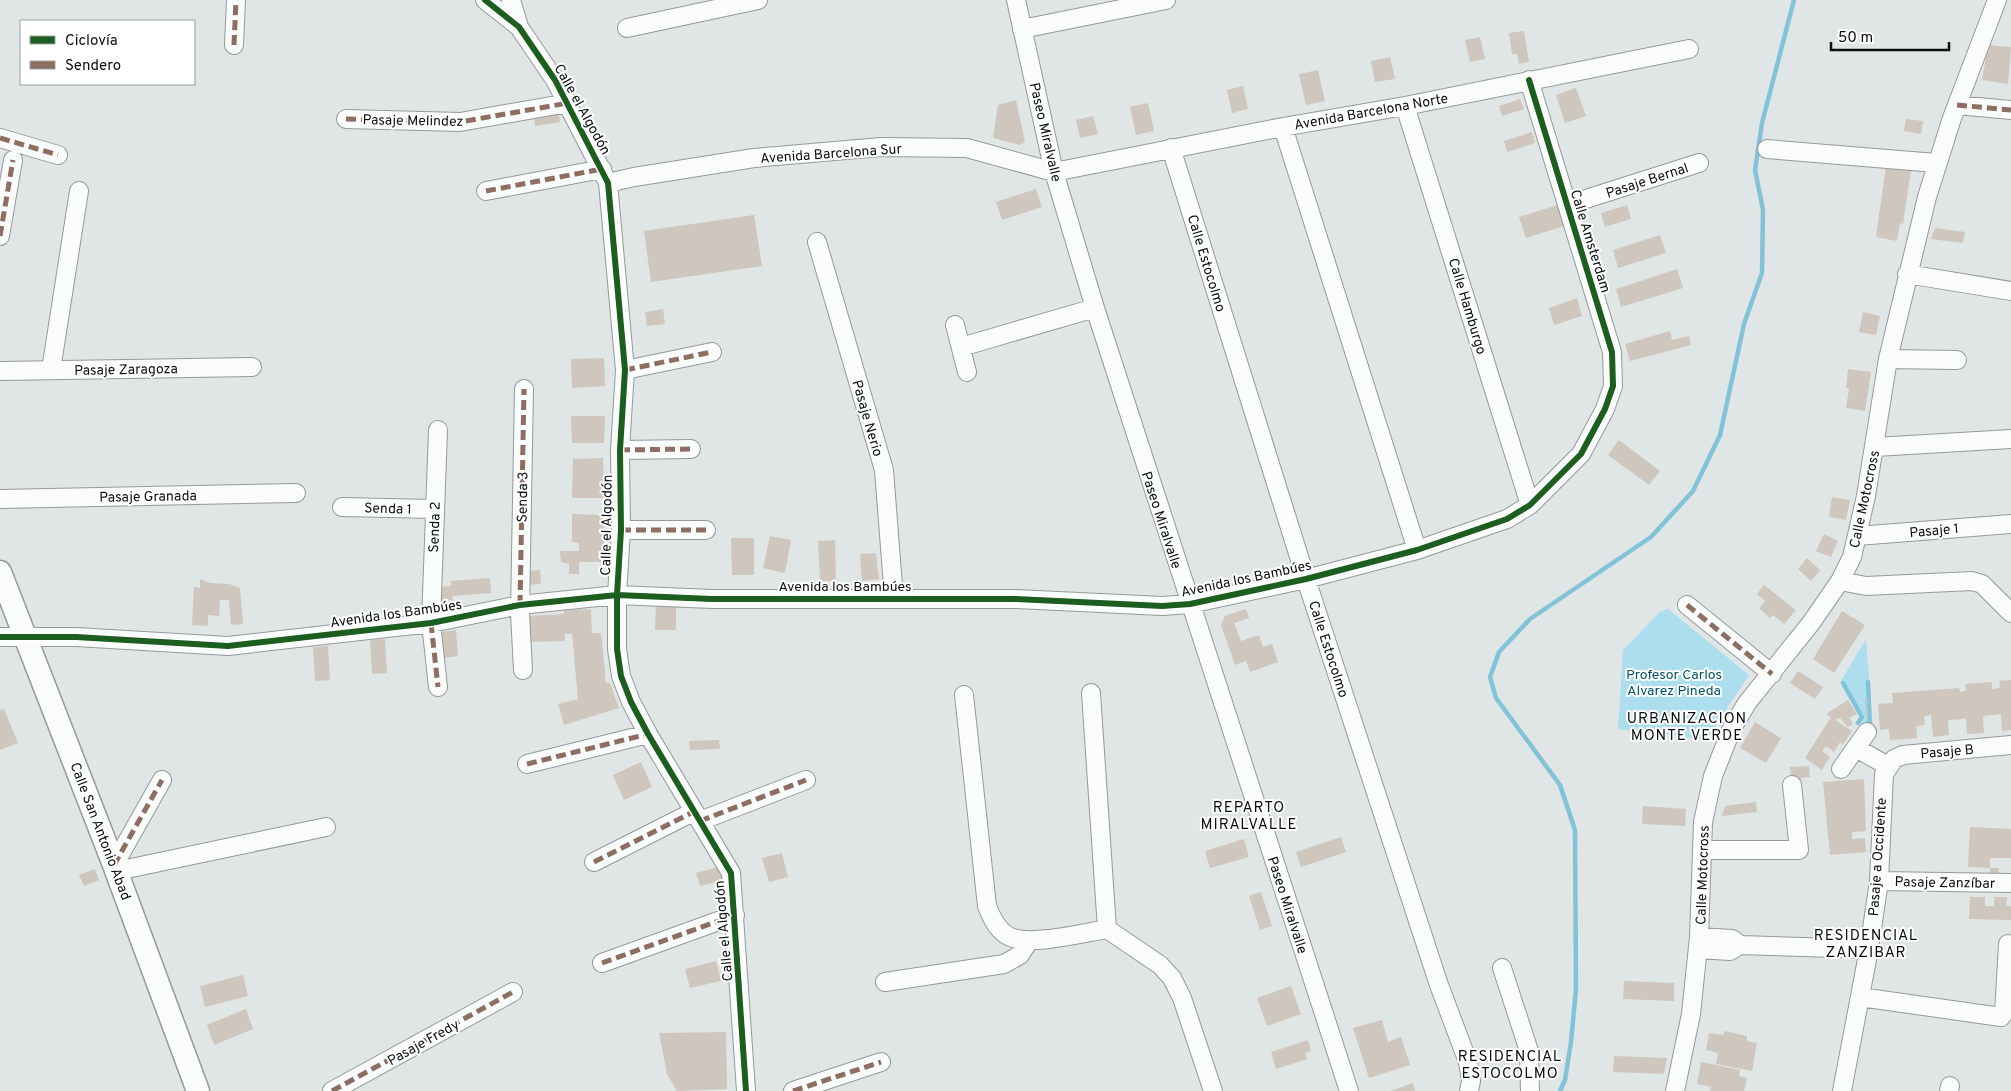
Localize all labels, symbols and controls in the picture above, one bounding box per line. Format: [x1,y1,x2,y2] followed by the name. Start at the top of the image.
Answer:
[20,20,195,85] legend
[1831,20,1948,52] scale bar
[1838,29,1873,48] text: 50 m
[65,32,118,51] text: Ciclovía
[65,57,121,76] text: Sendero
[550,61,614,158] street label: Calle el Algodón
[1025,81,1064,184] street label: Paseo Miralvalle
[1293,91,1450,134] street label: Avenida Barcelona Norte
[362,112,464,131] street label: Pasaje Melindez
[760,141,903,168] street label: Avenida Barcelona Sur
[1604,160,1691,203] street label: Pasaje Bernal
[1566,188,1613,295] street label: Calle Amsterdam
[1183,213,1228,314] street label: Calle Estocolmo
[1444,256,1489,357] street label: Calle Hamburgo
[74,361,178,380] street label: Pasaje Zaragoza
[848,378,886,459] street label: Pasaje Nerio
[1847,449,1884,550] street label: Calle Motocross
[1137,470,1184,571] street label: Paseo Miralvalle
[515,471,532,523] street label: Senda 3
[598,474,617,576] street label: Calle el Algodón
[99,488,197,507] street label: Pasaje Granada
[364,500,412,519] street label: Senda 1
[426,501,445,553] street label: Senda 2
[1909,521,1960,542] street label: Pasaje 1
[1179,557,1313,602] street label: Avenida los Bambúes
[778,579,912,596] street label: Avenida los Bambúes
[329,597,463,632] street label: Avenida los Bambúes
[1304,599,1351,700] street label: Calle Estocolmo
[1626,667,1722,700] park label: Profesor Carlos Alvarez Pineda
[1627,710,1747,746] district label: URBANIZACION MONTE VERDE
[1920,742,1975,763] street label: Pasaje B
[65,760,134,903] street label: Calle San Antonio Abad
[1866,797,1891,917] street label: Pasaje a Occidente
[1201,799,1297,835] district label: REPARTO MIRALVALLE
[1693,825,1714,925] street label: Calle Motocross
[1263,855,1310,956] street label: Paseo Miralvalle
[1894,874,1996,893] street label: Pasaje Zanzíbar
[712,880,737,982] street label: Calle el Algodón
[1814,927,1918,963] district label: RESIDENCIAL ZANZIBAR
[385,1017,463,1070] street label: Pasaje Fredy
[1458,1048,1562,1084] district label: RESIDENCIAL ESTOCOLMO

